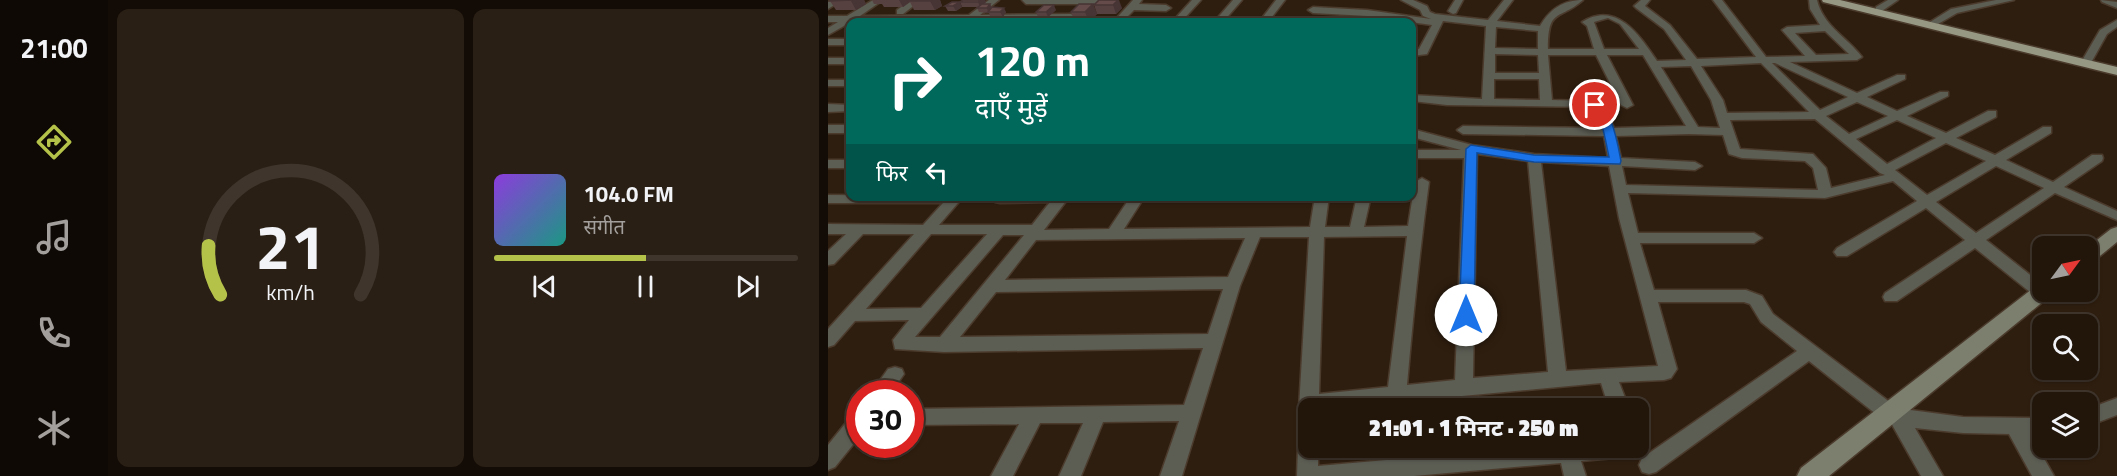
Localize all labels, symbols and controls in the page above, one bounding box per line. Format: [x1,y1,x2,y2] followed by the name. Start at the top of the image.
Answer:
[20,27,88,68] text: 21:00
[975,28,1090,92] text: 120 m
[876,42,954,120] icon: right
[1569,79,1620,130] pin
[975,86,1048,127] text: दाएँ मुड़ें
[1578,88,1611,121] icon: arrive
[33,121,75,163] icon: directions
[876,156,908,190] text: फिर
[920,156,953,189] icon: left
[584,177,674,211] text: 104.0 FM
[255,198,325,293] text: 21
[584,211,625,242] text: संगीत
[33,216,75,258] icon: music
[2032,236,2098,302] north arrow
[2032,236,2098,458] map controls
[528,270,561,303] icon: previous
[629,270,662,303] icon: pause
[731,270,764,303] icon: next
[266,276,315,308] text: km/h
[1434,283,1498,347] position arrow
[33,312,75,354] icon: phone
[2032,314,2098,380] button: search
[846,380,924,458] speed limit sign: 30
[2032,392,2098,458] button: layers
[33,407,75,449] icon: climate
[1369,411,1578,445] text: 21:01 · 1 मिनट · 250 m

